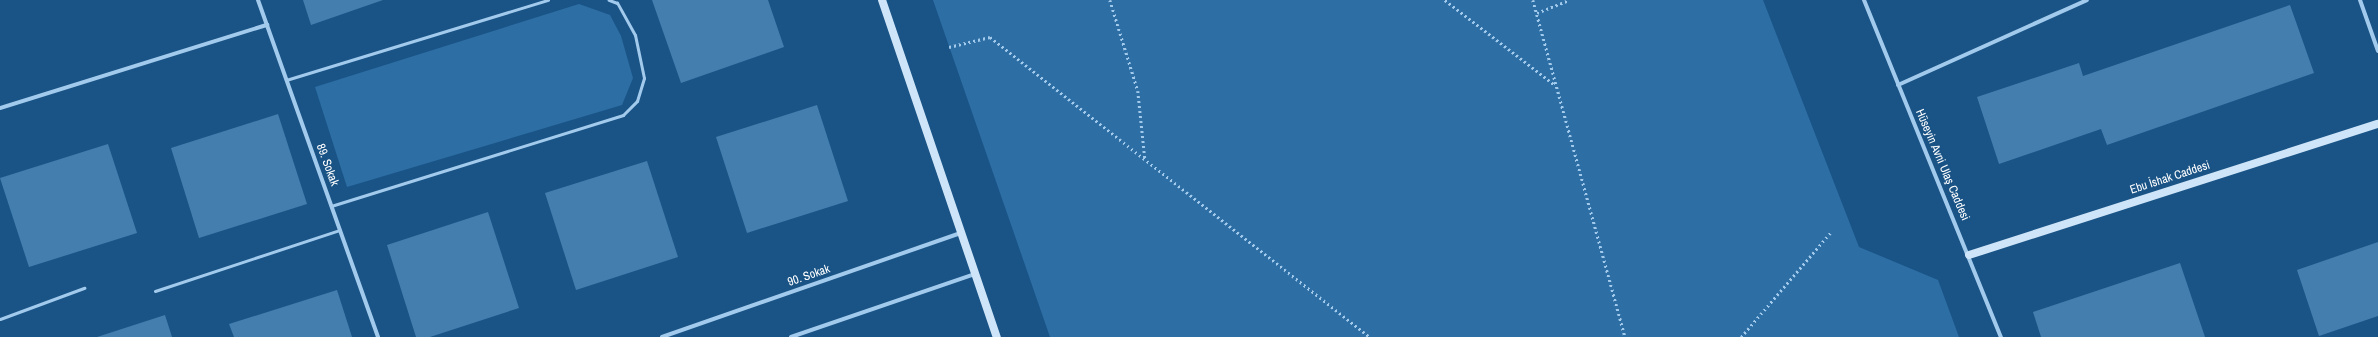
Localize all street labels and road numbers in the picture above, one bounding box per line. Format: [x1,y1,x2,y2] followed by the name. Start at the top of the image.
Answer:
[1912,107,1972,223] street label: Hüseyin Avni Ulaş Caddesi
[313,142,341,188] street label: 89. Sokak
[2128,158,2212,198] street label: Ebu İshak Caddesi
[786,262,832,290] street label: 90. Sokak

